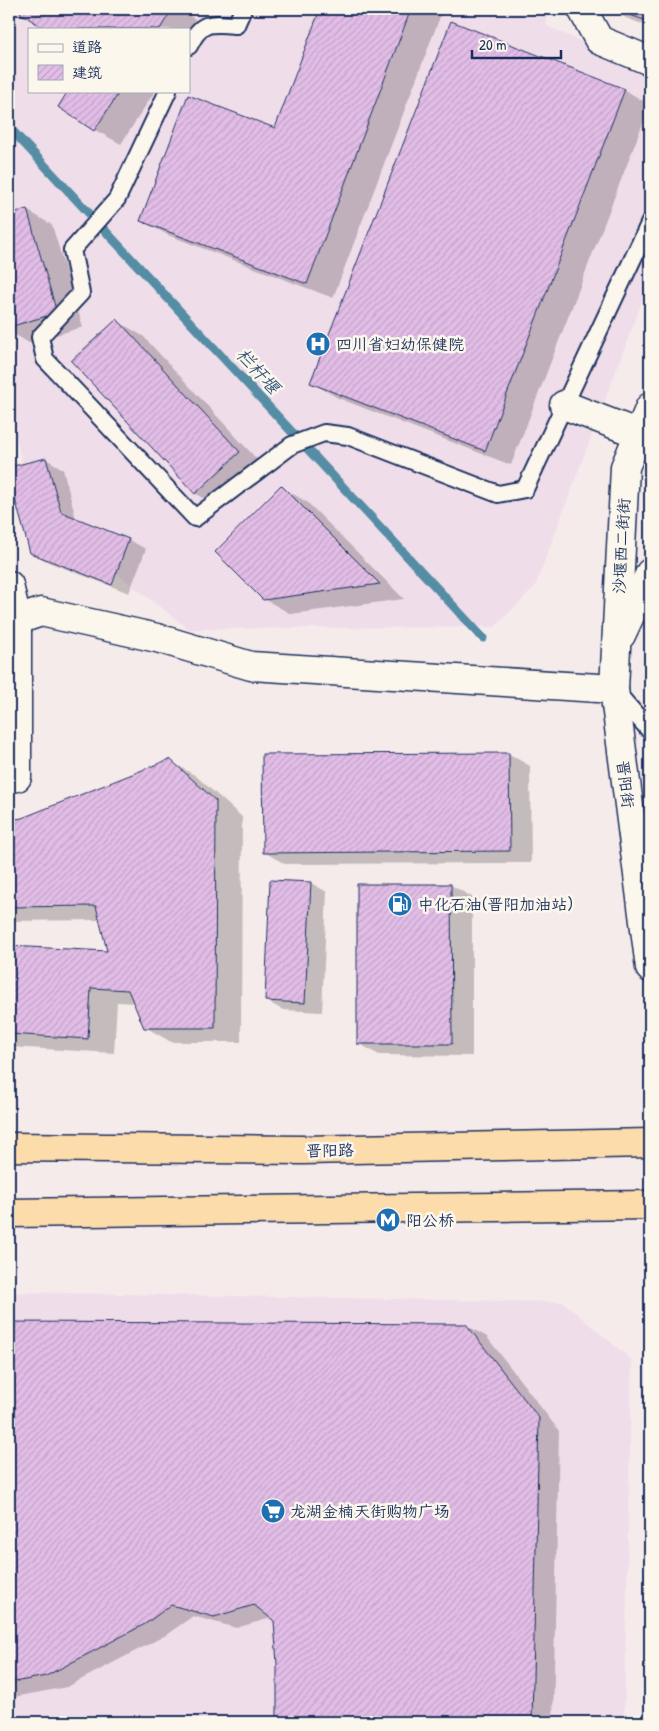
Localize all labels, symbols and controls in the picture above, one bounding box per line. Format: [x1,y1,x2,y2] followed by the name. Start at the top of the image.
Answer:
[28,28,190,92] legend
[472,28,560,60] scale bar
[479,34,506,55] text: 20 m
[72,36,102,57] text: 道路
[72,62,102,83] text: 建筑
[305,331,331,357] hospital icon: 四川省妇幼保健院
[336,333,464,355] place label: 四川省妇幼保健院
[231,342,287,400] water label: 栏杆堰
[608,497,634,595] street label: 沙堰西二街街
[612,759,640,809] street label: 晋阳街
[387,891,413,917] fuel station icon: 中化石油(晋阳加油站)
[418,893,573,915] place label: 中化石油(晋阳加油站)
[306,1139,354,1161] street label: 晋阳路
[375,1207,401,1233] metro station icon: 阳公桥
[406,1209,454,1231] place label: 阳公桥
[260,1498,286,1524] supermarket icon: 龙湖金楠天街购物广场
[290,1500,450,1522] place label: 龙湖金楠天街购物广场

